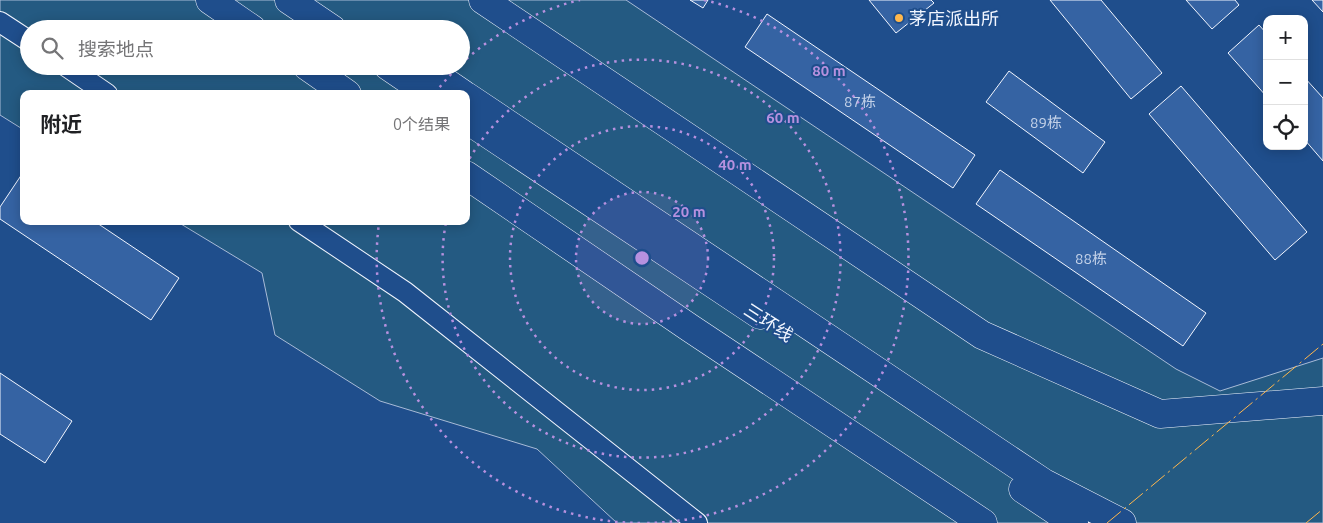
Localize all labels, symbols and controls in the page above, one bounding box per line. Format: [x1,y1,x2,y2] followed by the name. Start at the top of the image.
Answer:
[909,8,999,28] place label: 茅店派出所
[893,12,905,24] marker: 茅店派出所
[1263,15,1308,150] map controls
[1263,15,1308,60] button: +
[20,20,470,75] search box
[38,34,66,62] icon: search
[78,38,154,60] text: 搜索地点
[1263,60,1308,105] button: −
[812,62,846,79] text: 80 m
[844,93,876,110] house number: 87栋
[1263,105,1308,150] button: locate
[766,109,800,126] text: 60 m
[40,112,82,136] text: 附近
[1030,114,1062,131] house number: 89栋
[393,115,450,133] text: 0个结果
[718,156,752,173] text: 40 m
[672,203,706,220] text: 20 m
[633,249,651,267] centre of rings
[1075,250,1107,267] house number: 88栋
[741,299,797,345] street label: 三环线

